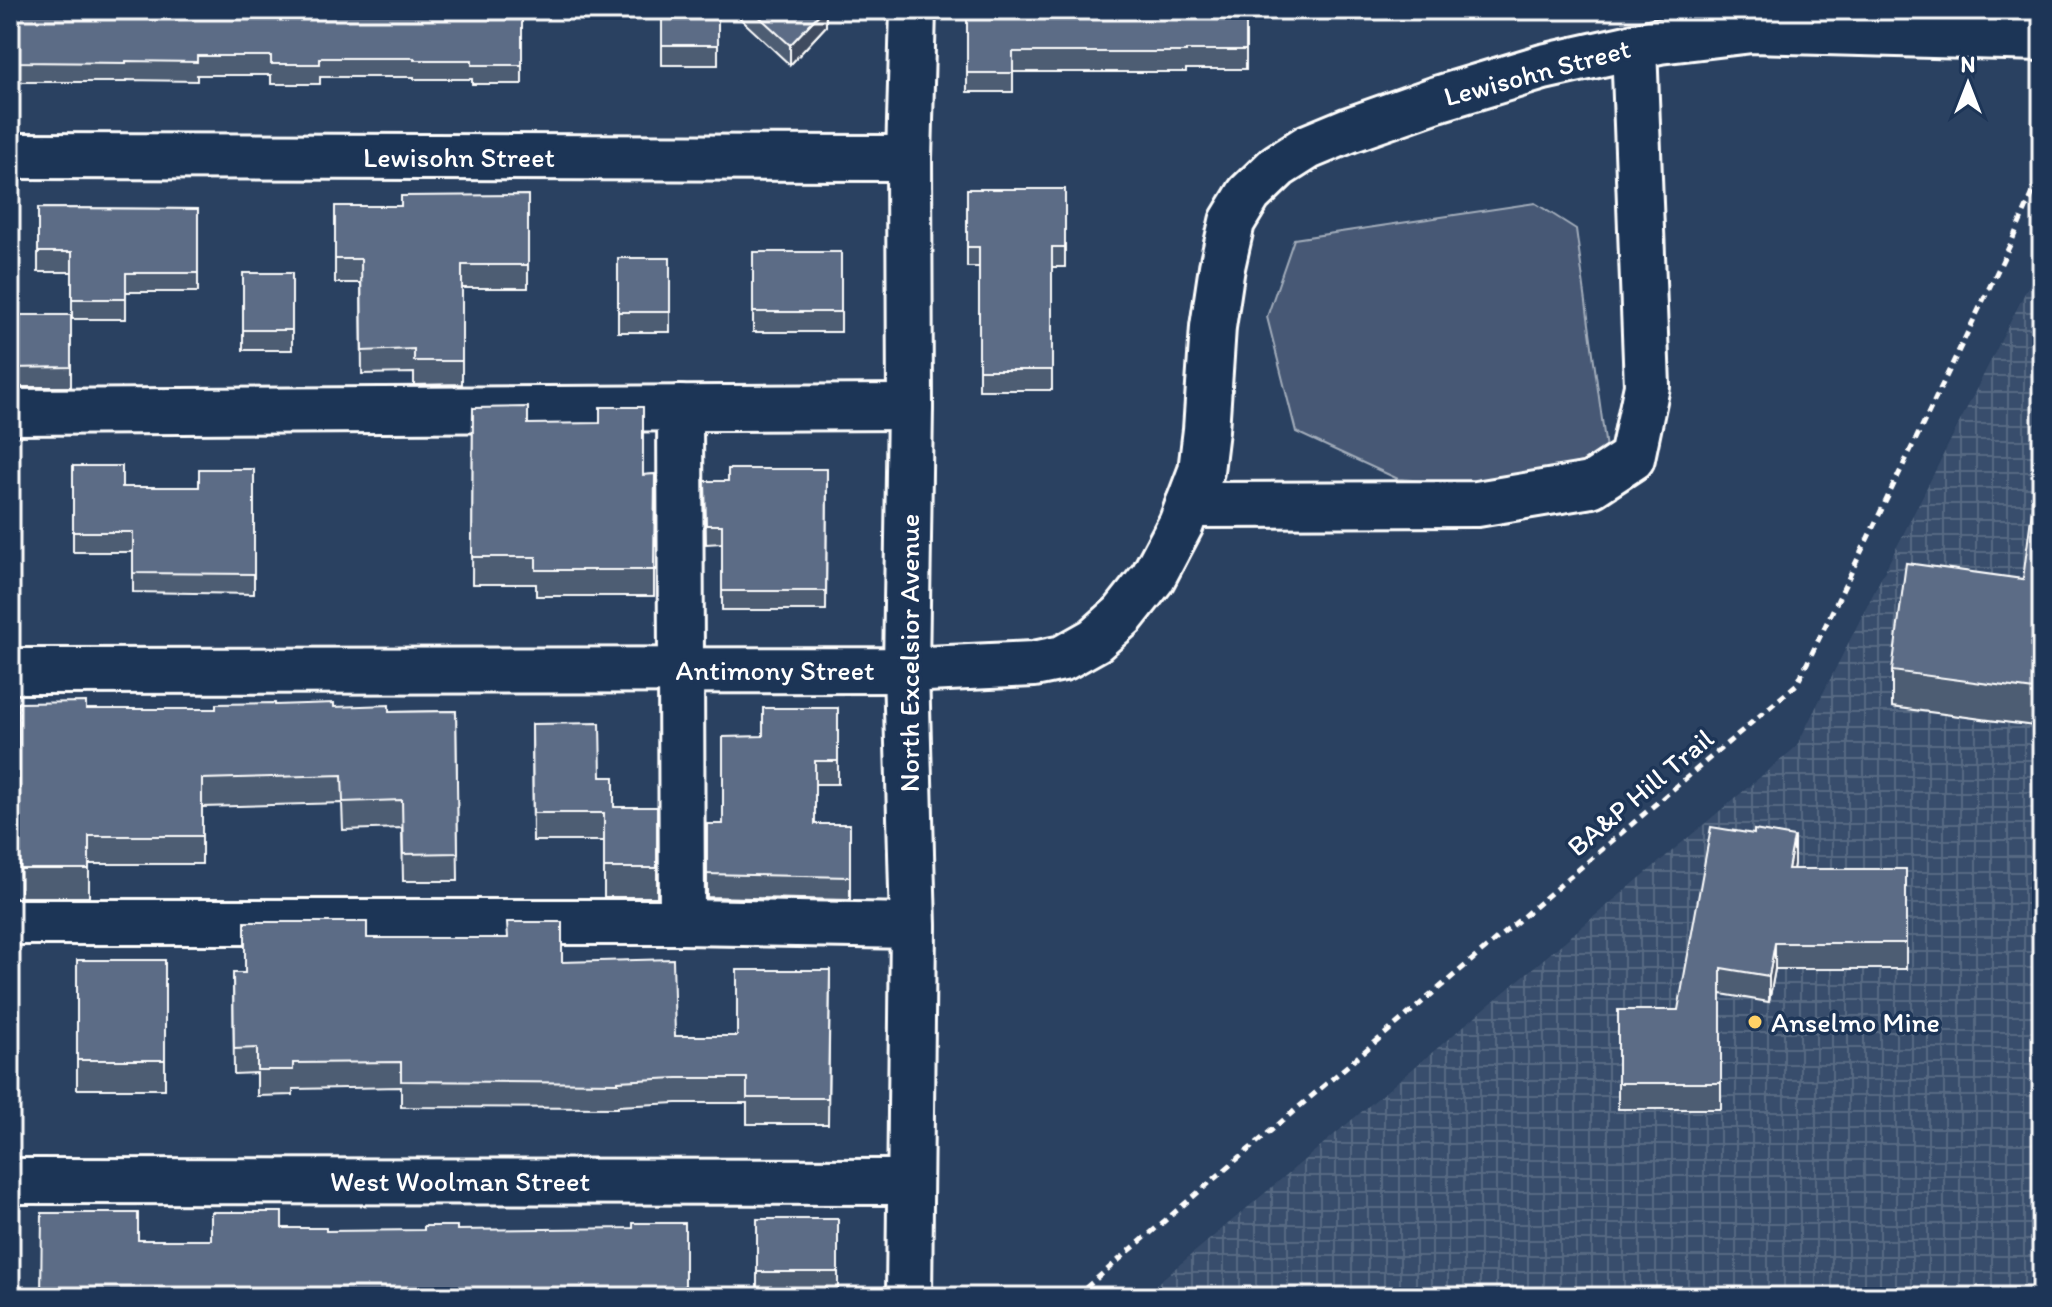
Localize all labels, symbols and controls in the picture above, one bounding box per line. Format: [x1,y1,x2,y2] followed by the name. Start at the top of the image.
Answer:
[1440,31,1634,113] street label: Lewisohn Street
[1928,44,2008,124] north arrow
[1961,51,1975,78] text: N
[363,140,555,174] street label: Lewisohn Street
[892,514,926,792] street label: North Excelsior Avenue
[676,653,874,687] street label: Antimony Street
[1560,721,1720,863] street label: BA&P Hill Trail
[1771,1005,1940,1039] place label: Anselmo Mine
[1746,1013,1764,1031] marker: Anselmo Mine
[330,1164,590,1198] street label: West Woolman Street

